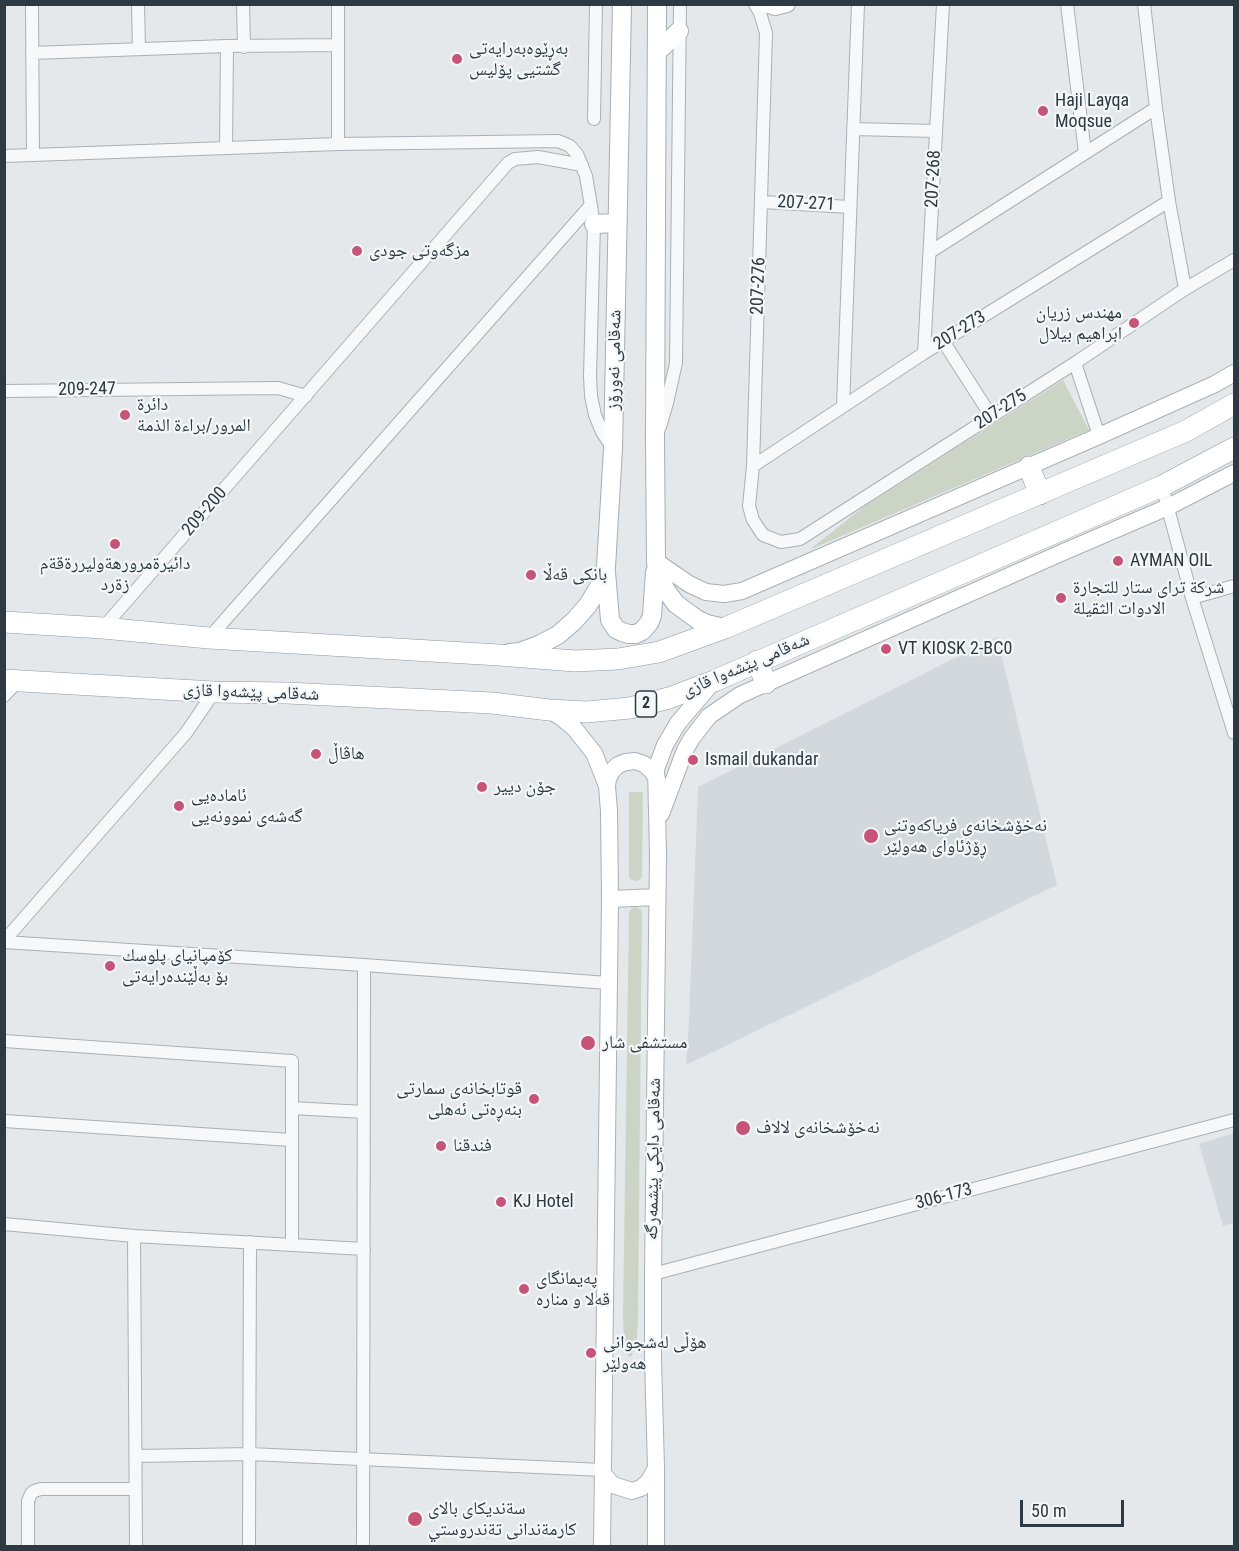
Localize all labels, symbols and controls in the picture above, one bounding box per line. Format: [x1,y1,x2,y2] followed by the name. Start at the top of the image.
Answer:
[469,38,568,80] place label: بەڕێوەبەرایەتی گشتیی پۆلیس
[450,52,464,66] marker: بەڕێوەبەرایەتی گشتیی پۆلیس
[1055,90,1129,132] place label: Haji Layqa Moqsue
[1036,104,1050,118] marker: Haji Layqa Moqsue
[922,150,946,208] street label: 207-268
[777,192,835,216] street label: 207-271
[369,240,470,262] place label: مزگەوتی جودی
[350,244,364,258] marker: مزگەوتی جودی
[747,257,771,315] street label: 207-276
[1036,302,1122,344] place label: مهندس زريان ابراهيم بيلال
[930,307,990,355] street label: 207-273
[603,310,627,410] street label: شەقامی نەورۆز
[1127,316,1141,330] marker: مهندس زريان ابراهيم بيلال
[58,379,116,401] street label: 209-247
[971,385,1031,435] street label: 207-275
[137,394,251,436] place label: دائرة المرور/براءة الذمة
[118,408,132,422] marker: دائرة المرور/براءة الذمة
[178,483,232,541] street label: 209-200
[108,537,122,551] marker: دائيرةمرورهةوليررةقةم زةرد
[1130,550,1212,572] place label: AYMAN OIL
[40,553,190,596] place label: دائيرةمرورهةوليررةقةم زةرد
[1111,554,1125,568] marker: AYMAN OIL
[543,564,607,586] place label: بانکی قەڵا
[524,568,538,582] marker: بانکی قەڵا
[1073,577,1224,620] place label: شركة ترای ستار للتجارة الادوات الثقيلة
[1054,591,1068,605] marker: شركة ترای ستار للتجارة الادوات الثقيلة
[679,629,813,703] street label: شەقامی پێشەوا قازی
[898,638,1012,660] place label: VT KIOSK 2-BC0
[879,642,893,656] marker: VT KIOSK 2-BC0
[182,680,320,706] street label: شەقامی پێشەوا قازی
[636,691,656,717] road number: 2
[328,743,365,765] place label: هاڤاڵ
[309,747,323,761] marker: هاڤاڵ
[705,749,818,771] place label: Ismail dukandar
[686,753,700,767] marker: Ismail dukandar
[494,776,556,798] place label: جۆن دییر
[475,780,489,794] marker: جۆن دییر
[191,785,303,828] place label: ئامادەیی گەشەی نموونەیی
[172,799,186,813] marker: ئامادەیی گەشەی نموونەیی
[884,815,1047,858] place label: نەخۆشخانەی فریاکەوتنی ڕۆژئاوای هەولێر
[862,827,880,845] marker: نەخۆشخانەی فریاکەوتنی ڕۆژئاوای هەولێر
[122,945,232,988] place label: کۆمپانیای پلوسك بۆ بەڵێندەرایەتی
[103,959,117,973] marker: کۆمپانیای پلوسك بۆ بەڵێندەرایەتی
[602,1032,687,1054] place label: مستشفى شار
[579,1034,597,1052] marker: مستشفى شار
[396,1078,522,1120] place label: قوتابخانەی سمارتی بنەڕەتی ئەهلی
[642,1078,666,1240] street label: شەقامی دایکی پێشمەرگە
[527,1092,541,1106] marker: قوتابخانەی سمارتی بنەڕەتی ئەهلی
[756,1117,880,1139] place label: نەخۆشخانەی لالاف
[734,1119,752,1137] marker: نەخۆشخانەی لالاف
[453,1135,492,1157] place label: فندقنا
[434,1139,448,1153] marker: فندقنا
[913,1179,975,1215] street label: 306-173
[513,1191,574,1213] place label: KJ Hotel
[494,1195,508,1209] marker: KJ Hotel
[536,1268,610,1310] place label: پەیمانگای قەلا و منارە
[517,1282,531,1296] marker: پەیمانگای قەلا و منارە
[603,1332,707,1374] place label: هۆڵی لەشجوانی هەولێر
[584,1346,598,1360] marker: هۆڵی لەشجوانی هەولێر
[1023,1488,1126,1526] scale bar
[428,1498,576,1540] place label: سةنديكاى بالاى كارمةندانى تةندروستي
[1031,1500,1066,1521] text: 50 m
[406,1510,424,1528] marker: سةنديكاى بالاى كارمةندانى تةندروستي

